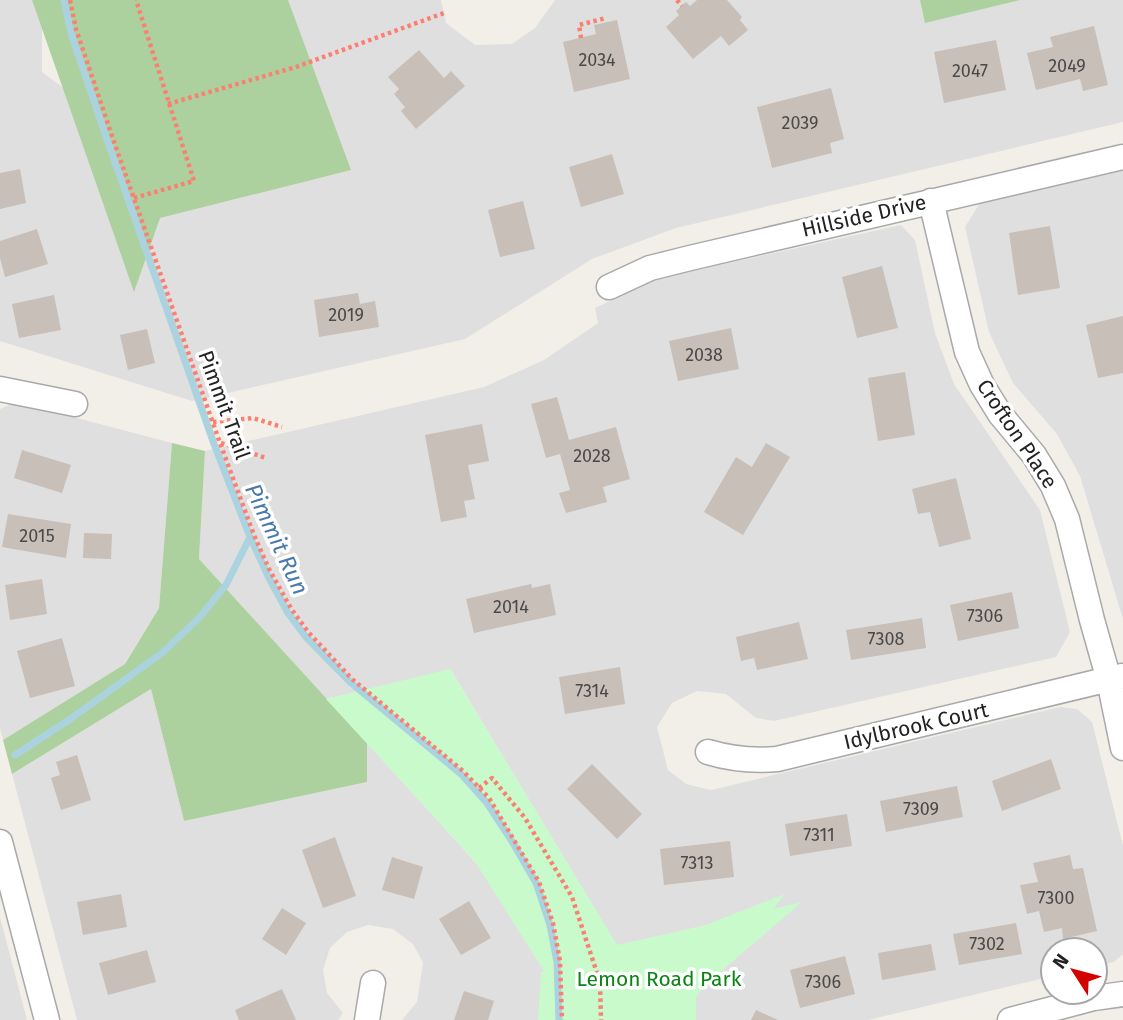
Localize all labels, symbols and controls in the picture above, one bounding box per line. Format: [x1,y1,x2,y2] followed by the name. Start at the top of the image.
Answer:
[578,49,616,71] house number: 2034
[1048,55,1086,77] house number: 2049
[952,60,988,82] house number: 2047
[782,112,819,134] house number: 2039
[799,189,929,243] street label: Hillside Drive
[328,304,364,326] house number: 2019
[685,344,723,366] house number: 2038
[192,347,256,463] street label: Pimmit Trail
[971,374,1063,494] street label: Crofton Place
[573,445,611,467] house number: 2028
[239,479,315,599] water label: Pimmit Run
[19,525,55,547] house number: 2015
[493,596,529,618] house number: 2014
[967,605,1003,627] house number: 7306
[868,628,904,650] house number: 7308
[575,680,609,702] house number: 7314
[841,697,991,755] street label: Idylbrook Court
[903,798,939,820] house number: 7309
[803,824,835,846] house number: 7311
[680,852,714,874] house number: 7313
[1038,887,1074,909] house number: 7300
[969,933,1005,955] house number: 7302
[1039,936,1109,1006] north arrow
[1048,949,1074,973] text: N
[577,966,742,992] park label: Lemon Road Park
[805,971,841,993] house number: 7306

